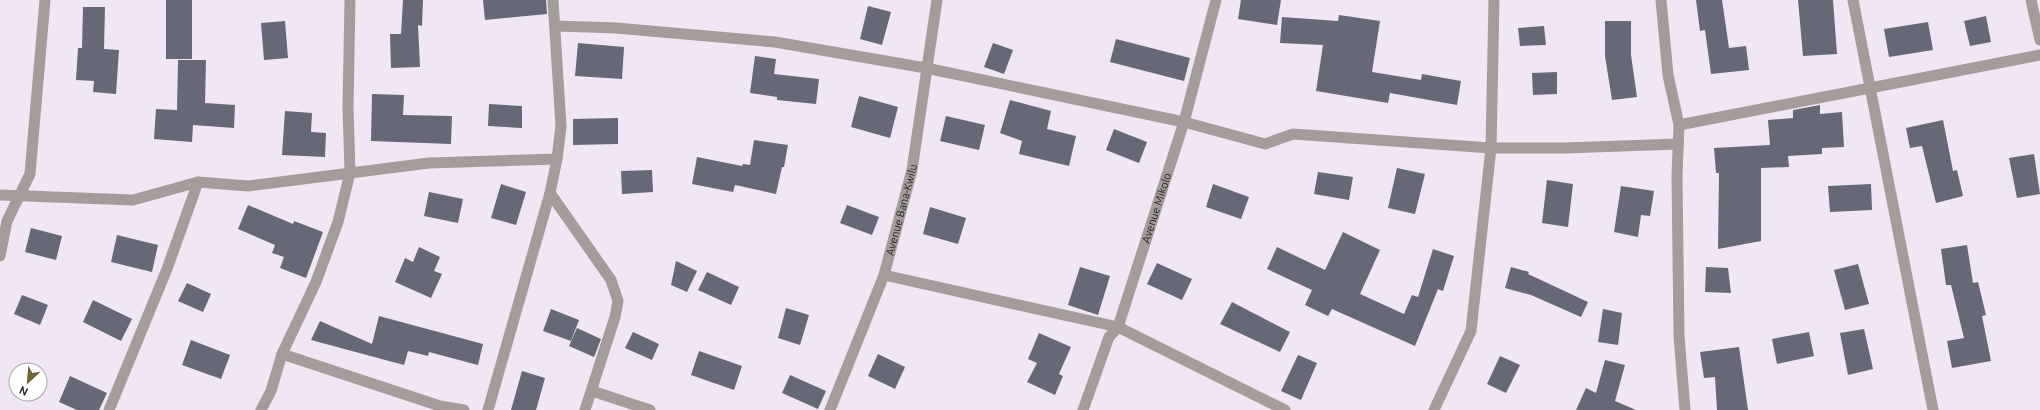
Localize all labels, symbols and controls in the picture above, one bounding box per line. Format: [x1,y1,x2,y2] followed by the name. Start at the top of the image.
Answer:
[883,163,919,257] street label: Avenue Bana-Kwilu
[1139,171,1173,245] street label: Avenue Mikolo
[8,362,48,402] north arrow
[17,384,30,398] text: N

